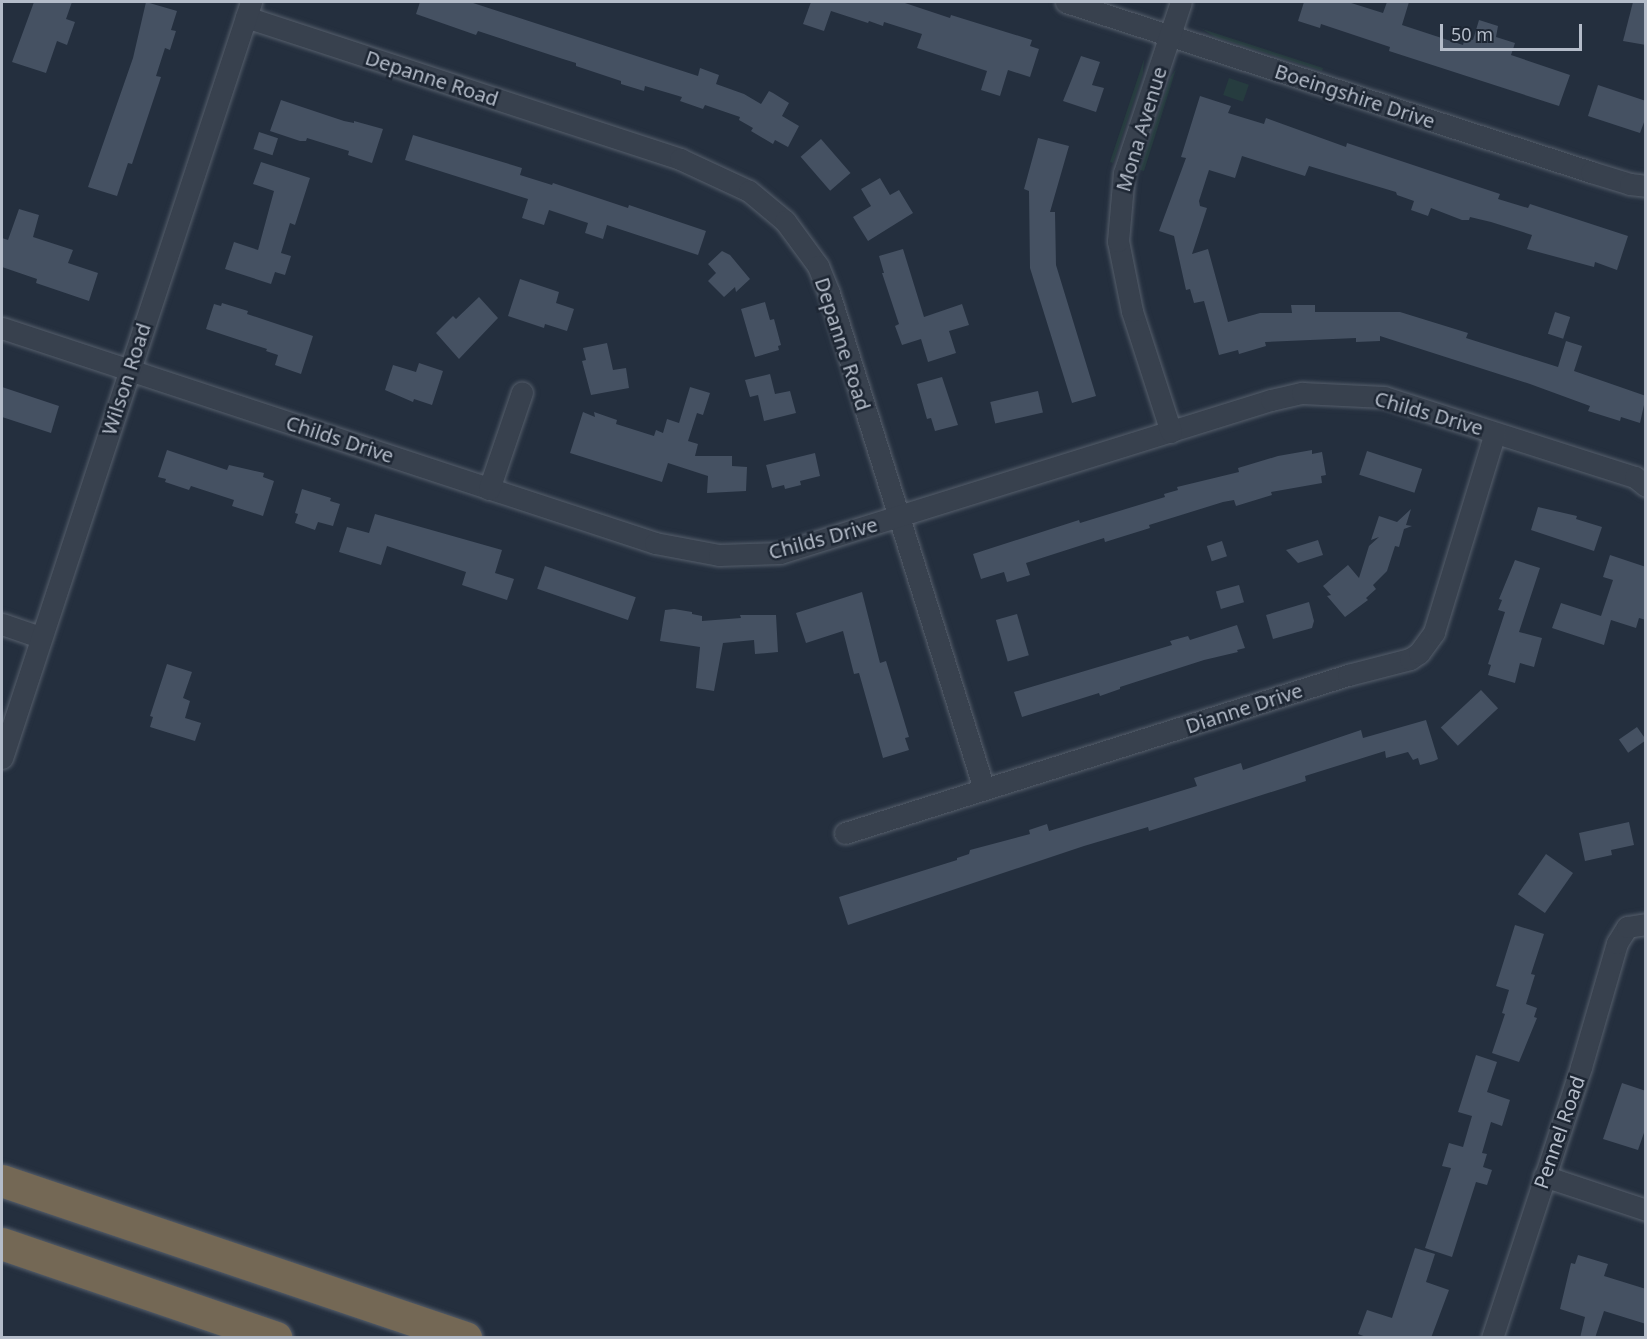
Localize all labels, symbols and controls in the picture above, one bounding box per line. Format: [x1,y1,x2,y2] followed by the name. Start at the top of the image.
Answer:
[1443,12,1586,50] scale bar
[1451,22,1493,46] text: 50 m
[362,45,502,111] street label: Depanne Road
[1272,59,1438,133] street label: Boeingshire Drive
[1111,64,1171,194] street label: Mona Avenue
[810,274,876,414] street label: Depanne Road
[97,320,155,438] street label: Wilson Road
[1372,386,1486,440] street label: Childs Drive
[283,410,397,468] street label: Childs Drive
[766,512,880,564] street label: Childs Drive
[1182,678,1306,738] street label: Dianne Drive
[1528,1072,1590,1192] street label: Pennel Road

